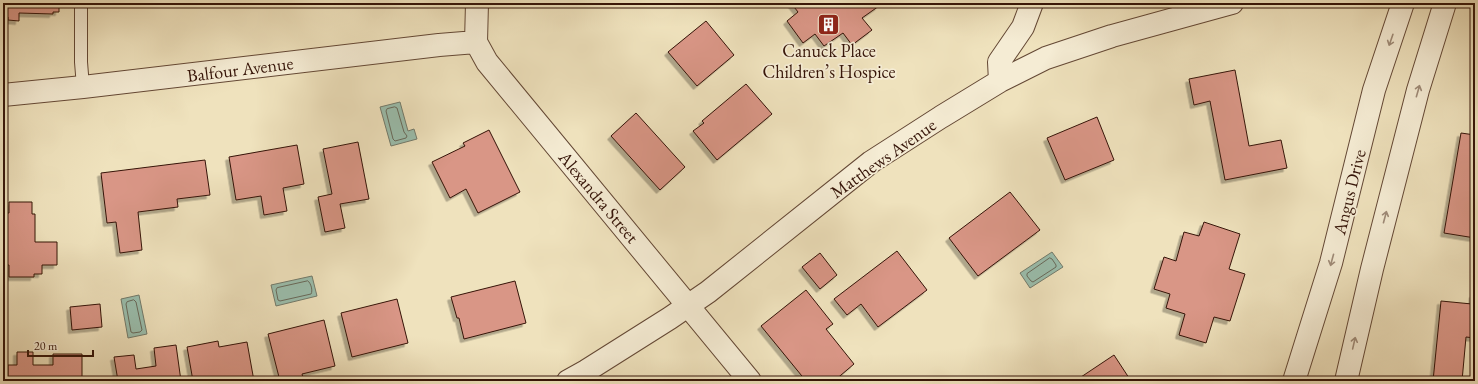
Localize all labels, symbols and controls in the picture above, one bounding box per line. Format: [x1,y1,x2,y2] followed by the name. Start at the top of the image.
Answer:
[816,12,842,38] building icon: Canuck Place Children’s Hospice
[1386,34,1394,46] one-way arrow
[762,39,896,83] place label: Canuck Place Children’s Hospice
[185,51,295,87] street label: Balfour Avenue
[1415,85,1422,98] one-way arrow
[826,113,940,203] street label: Matthews Avenue
[553,146,644,248] street label: Alexandra Street
[1327,147,1371,238] street label: Angus Drive
[1382,211,1389,224] one-way arrow
[1327,253,1335,266] one-way arrow
[28,332,93,358] scale bar
[1351,337,1359,350] one-way arrow
[34,338,58,354] text: 20 m

